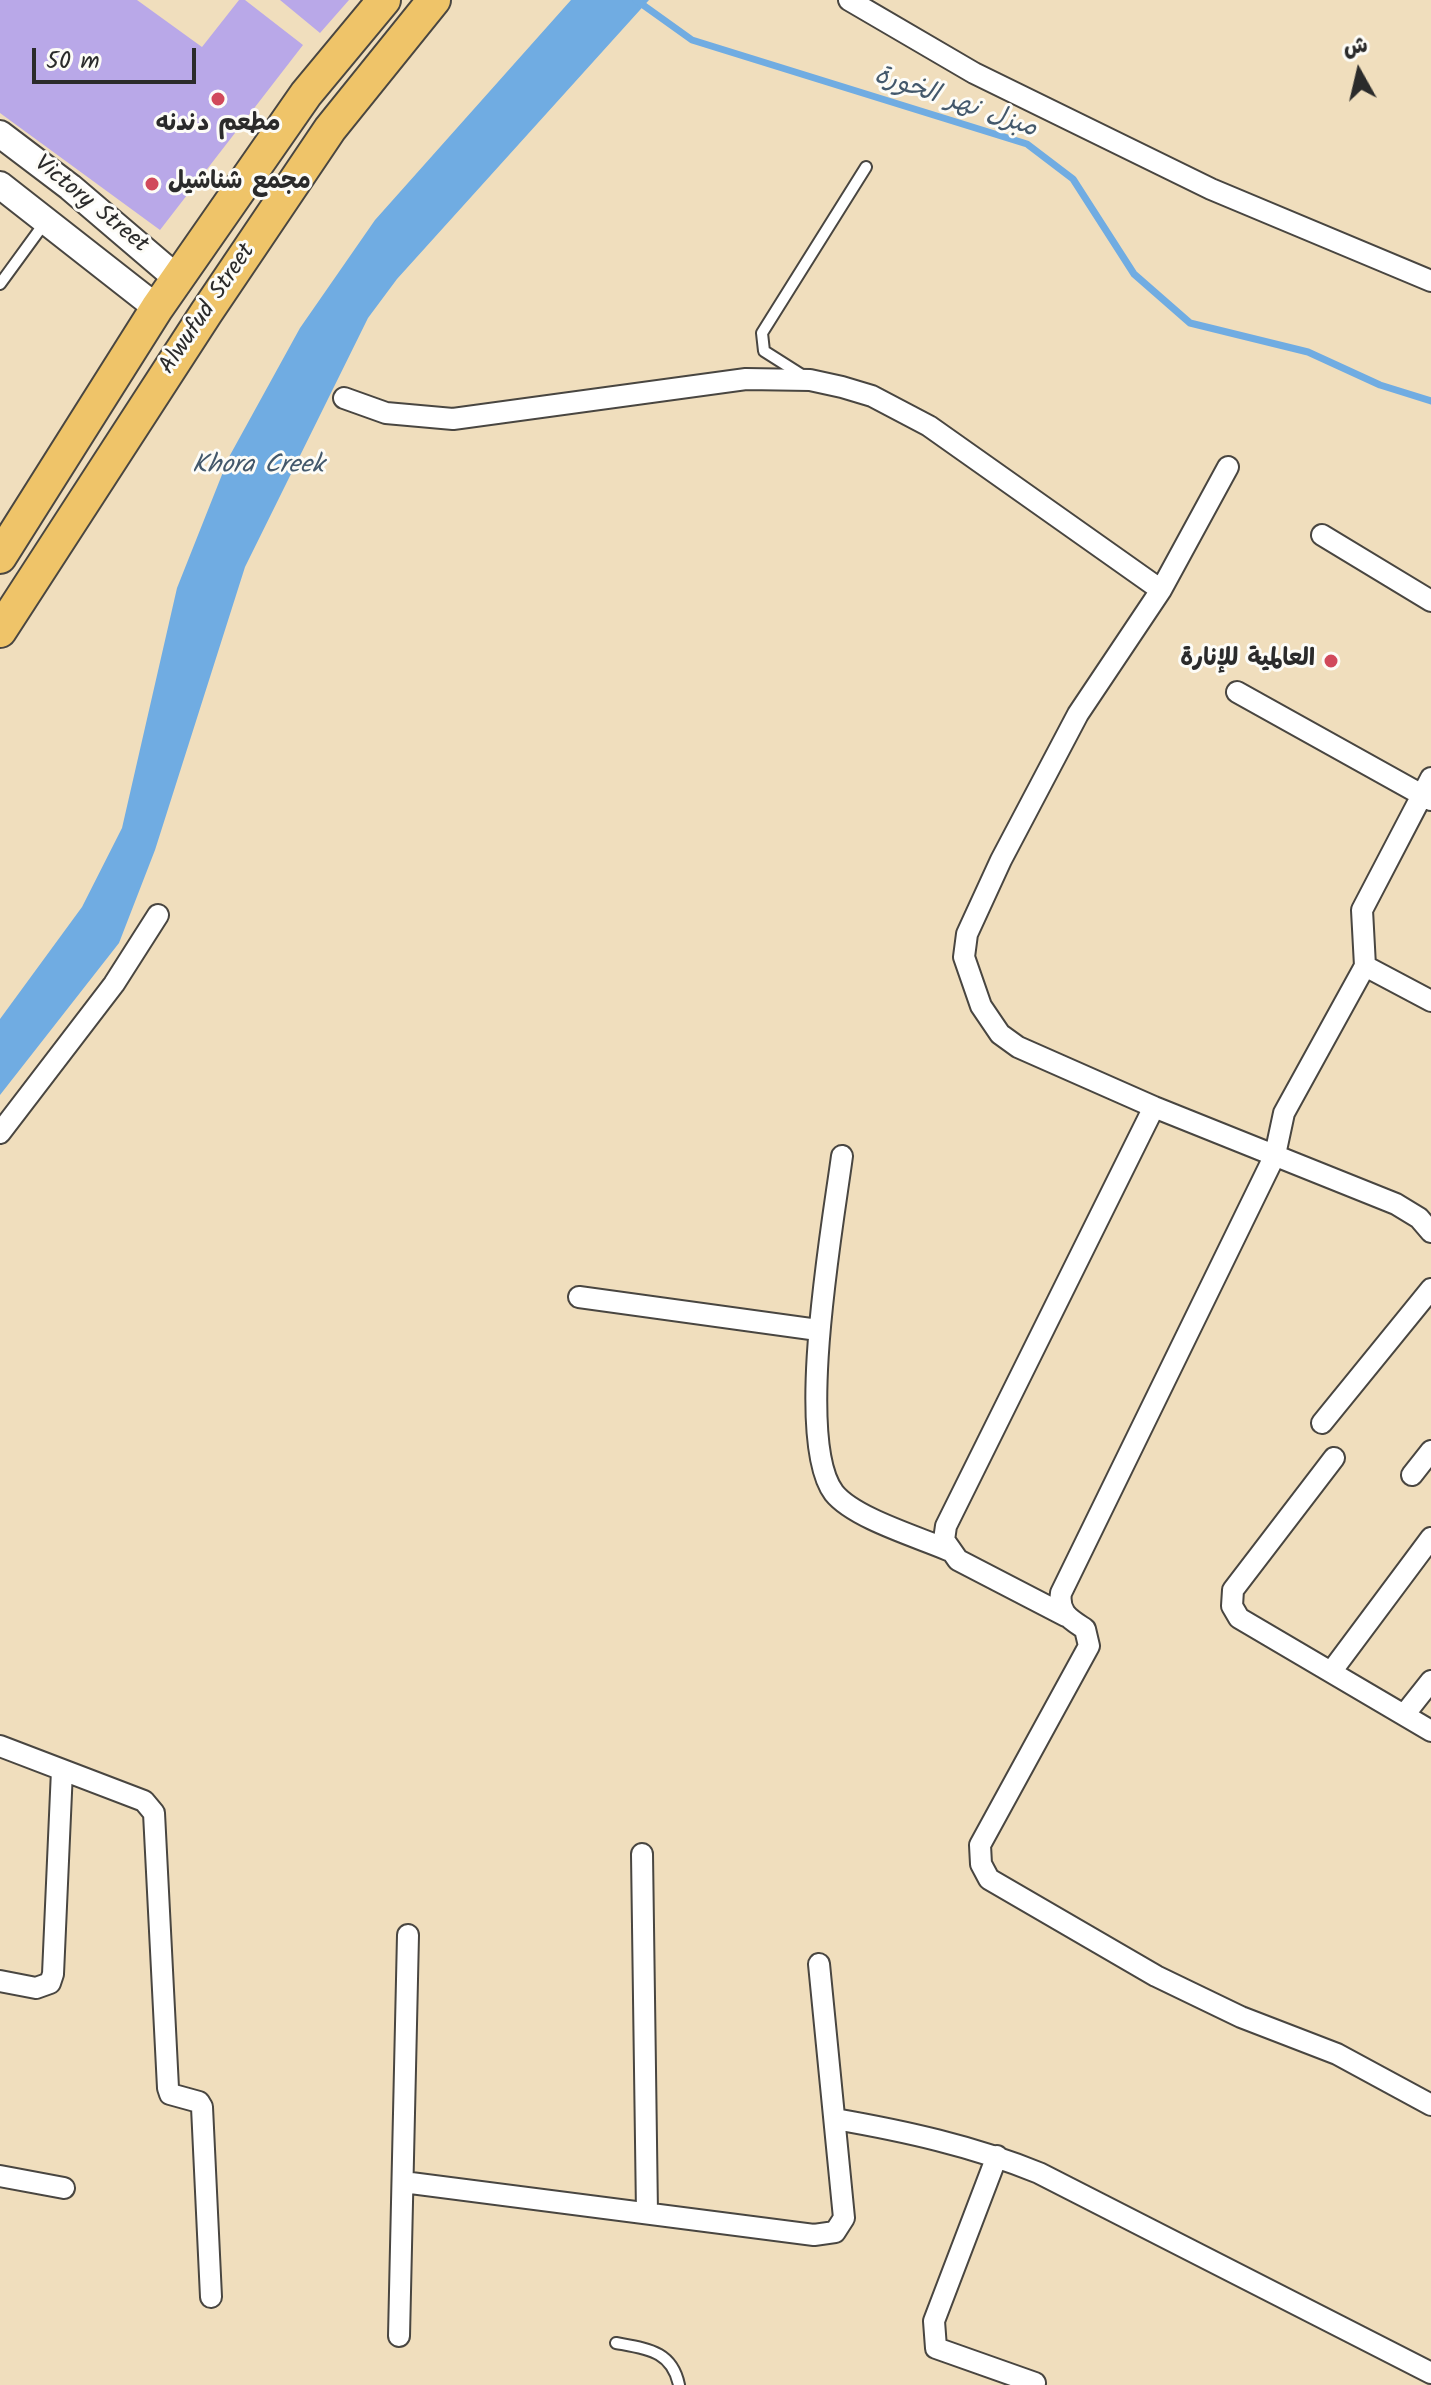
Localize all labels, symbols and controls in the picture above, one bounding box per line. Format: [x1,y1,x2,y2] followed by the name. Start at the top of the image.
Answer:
[1341,29,1370,67] text: ش
[36,32,200,82] scale bar
[1319,32,1399,112] north arrow
[46,42,100,81] text: 50 m
[869,62,1041,146] water label: مبزل نهر الخورة
[209,90,227,108] marker: مطعم دندنه
[156,112,280,140] place label: مطعم دندنه
[27,151,153,261] street label: Victory Street
[168,170,311,198] place label: مجمع شناشيل
[143,175,161,193] marker: مجمع شناشيل
[155,239,263,381] street label: Alwufud Street
[192,452,324,484] water label: Khora Creek
[1180,647,1315,675] place label: العالمية للإنارة
[1322,652,1340,670] marker: العالمية للإنارة

